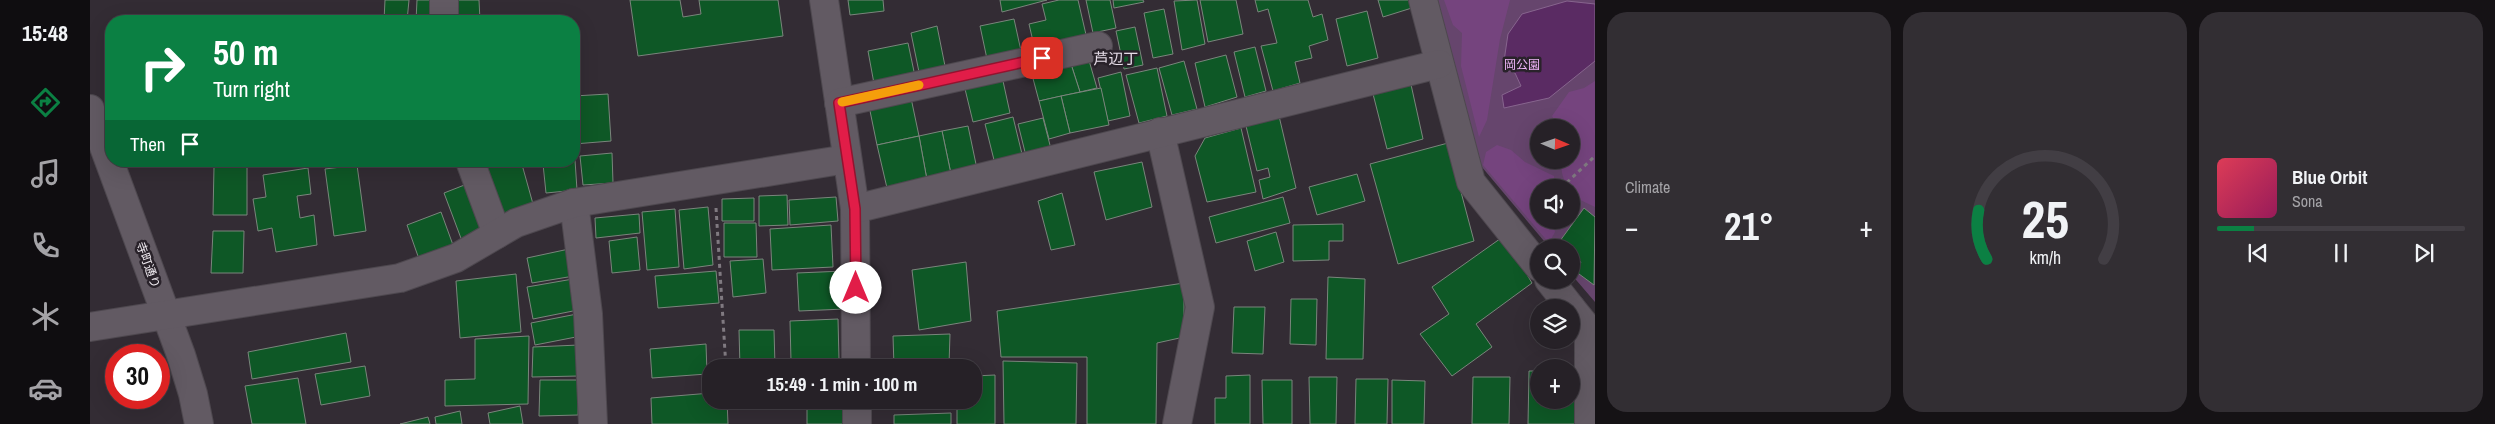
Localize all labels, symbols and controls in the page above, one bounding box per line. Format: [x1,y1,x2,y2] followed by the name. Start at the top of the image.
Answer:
[22,18,68,48] text: 15:48
[213,29,278,76] text: 50 m
[130,35,195,100] icon: right
[1021,37,1063,79] pin
[1028,44,1056,72] icon: arrive
[1093,48,1139,69] district label: 芦辺丁
[1504,57,1540,73] park label: 岡公園
[213,74,290,104] text: Turn right
[28,85,63,120] icon: directions
[1530,119,1580,169] north arrow
[1530,119,1580,409] map controls
[176,130,204,158] icon: arrive
[130,131,166,157] text: Then
[28,156,63,191] icon: music
[2292,164,2367,190] text: Blue Orbit
[1625,176,1670,198] text: Climate
[1530,179,1580,229] button: sound
[2021,184,2069,254] text: 25
[2292,190,2323,212] text: Sona
[1724,201,1774,252] text: 21°
[1625,208,1638,246] text: −
[1860,208,1873,246] text: +
[28,228,63,263] icon: phone
[1530,239,1580,289] button: search
[2244,239,2272,267] icon: previous
[2327,239,2355,267] icon: pause
[2410,239,2438,267] icon: next
[132,240,164,290] street label: 寺町通り
[2029,246,2061,270] text: km/h
[829,261,881,313] position arrow
[28,299,63,334] icon: climate
[1530,299,1580,349] button: layers
[105,344,170,409] speed limit sign: 30
[1530,359,1580,409] button: +
[28,371,63,406] icon: car
[767,371,917,397] text: 15:49 · 1 min · 100 m

